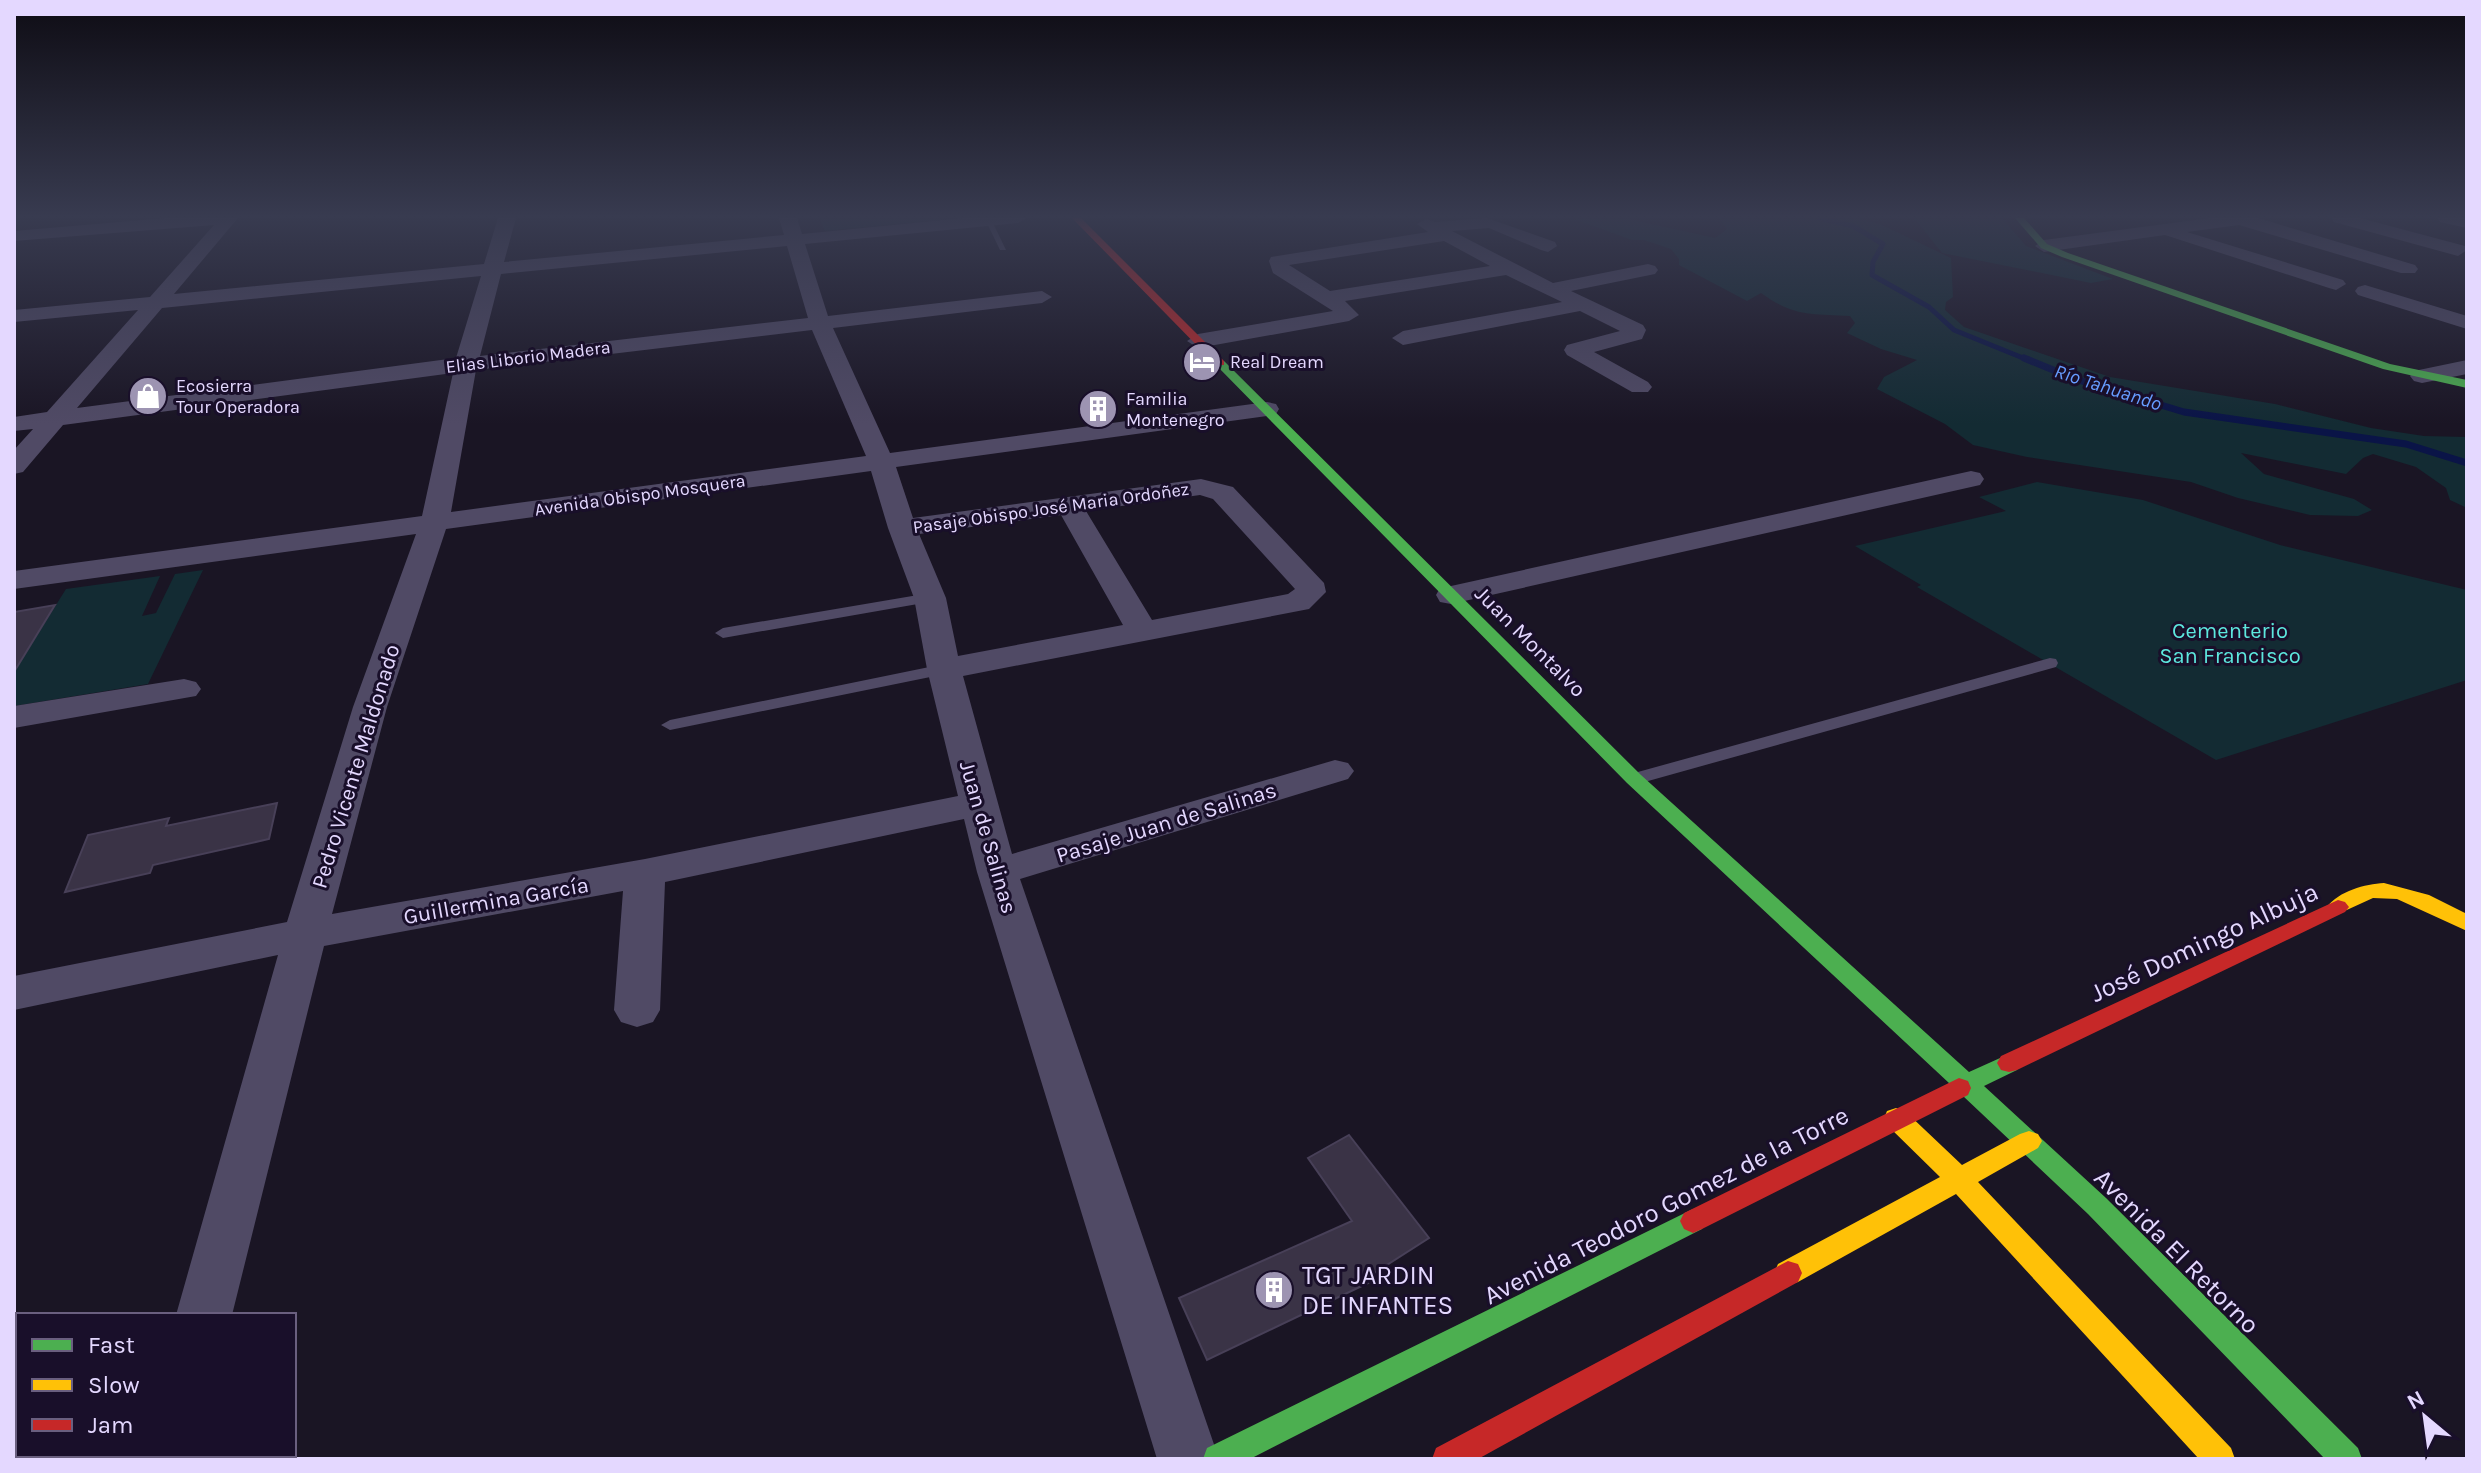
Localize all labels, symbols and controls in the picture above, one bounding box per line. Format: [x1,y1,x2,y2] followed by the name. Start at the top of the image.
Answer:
[444,336,612,378] street label: Elias Liborio Madera
[1181,341,1223,383] hotel icon: Real Dream
[1230,351,1324,373] place label: Real Dream
[2051,359,2164,416] water label: Río Tahuando
[127,375,169,417] shop icon: Ecosierra Tour Operadora
[176,375,300,418] place label: Ecosierra Tour Operadora
[1077,388,1119,430] building icon: Familia Montenegro
[1126,388,1225,431] place label: Familia Montenegro
[533,469,747,521] street label: Avenida Obispo Mosquera
[911,478,1191,538] street label: Pasaje Obispo José Maria Ordoñez
[1469,581,1591,703] street label: Juan Montalvo
[2159,618,2301,669] park label: Cementerio San Francisco
[306,641,405,891] street label: Pedro Vicente Maldonado
[954,758,1022,917] street label: Juan de Salinas
[1053,777,1280,869] street label: Pasaje Juan de Salinas
[402,872,591,930] street label: Guillermina García
[2085,876,2323,1009] street label: José Domingo Albuja
[1479,1100,1854,1311] street label: Avenida Teodoro Gomez de la Torre
[2088,1162,2266,1340] street label: Avenida El Retorno
[1302,1260,1453,1321] place label: TGT JARDIN DE INFANTES
[1253,1269,1295,1311] building icon: TGT JARDIN DE INFANTES
[16,1313,296,1457] legend
[88,1331,135,1359] text: Fast
[88,1371,140,1399] text: Slow
[2385,1377,2465,1457] north arrow
[2403,1385,2429,1416] text: N
[88,1411,133,1439] text: Jam

